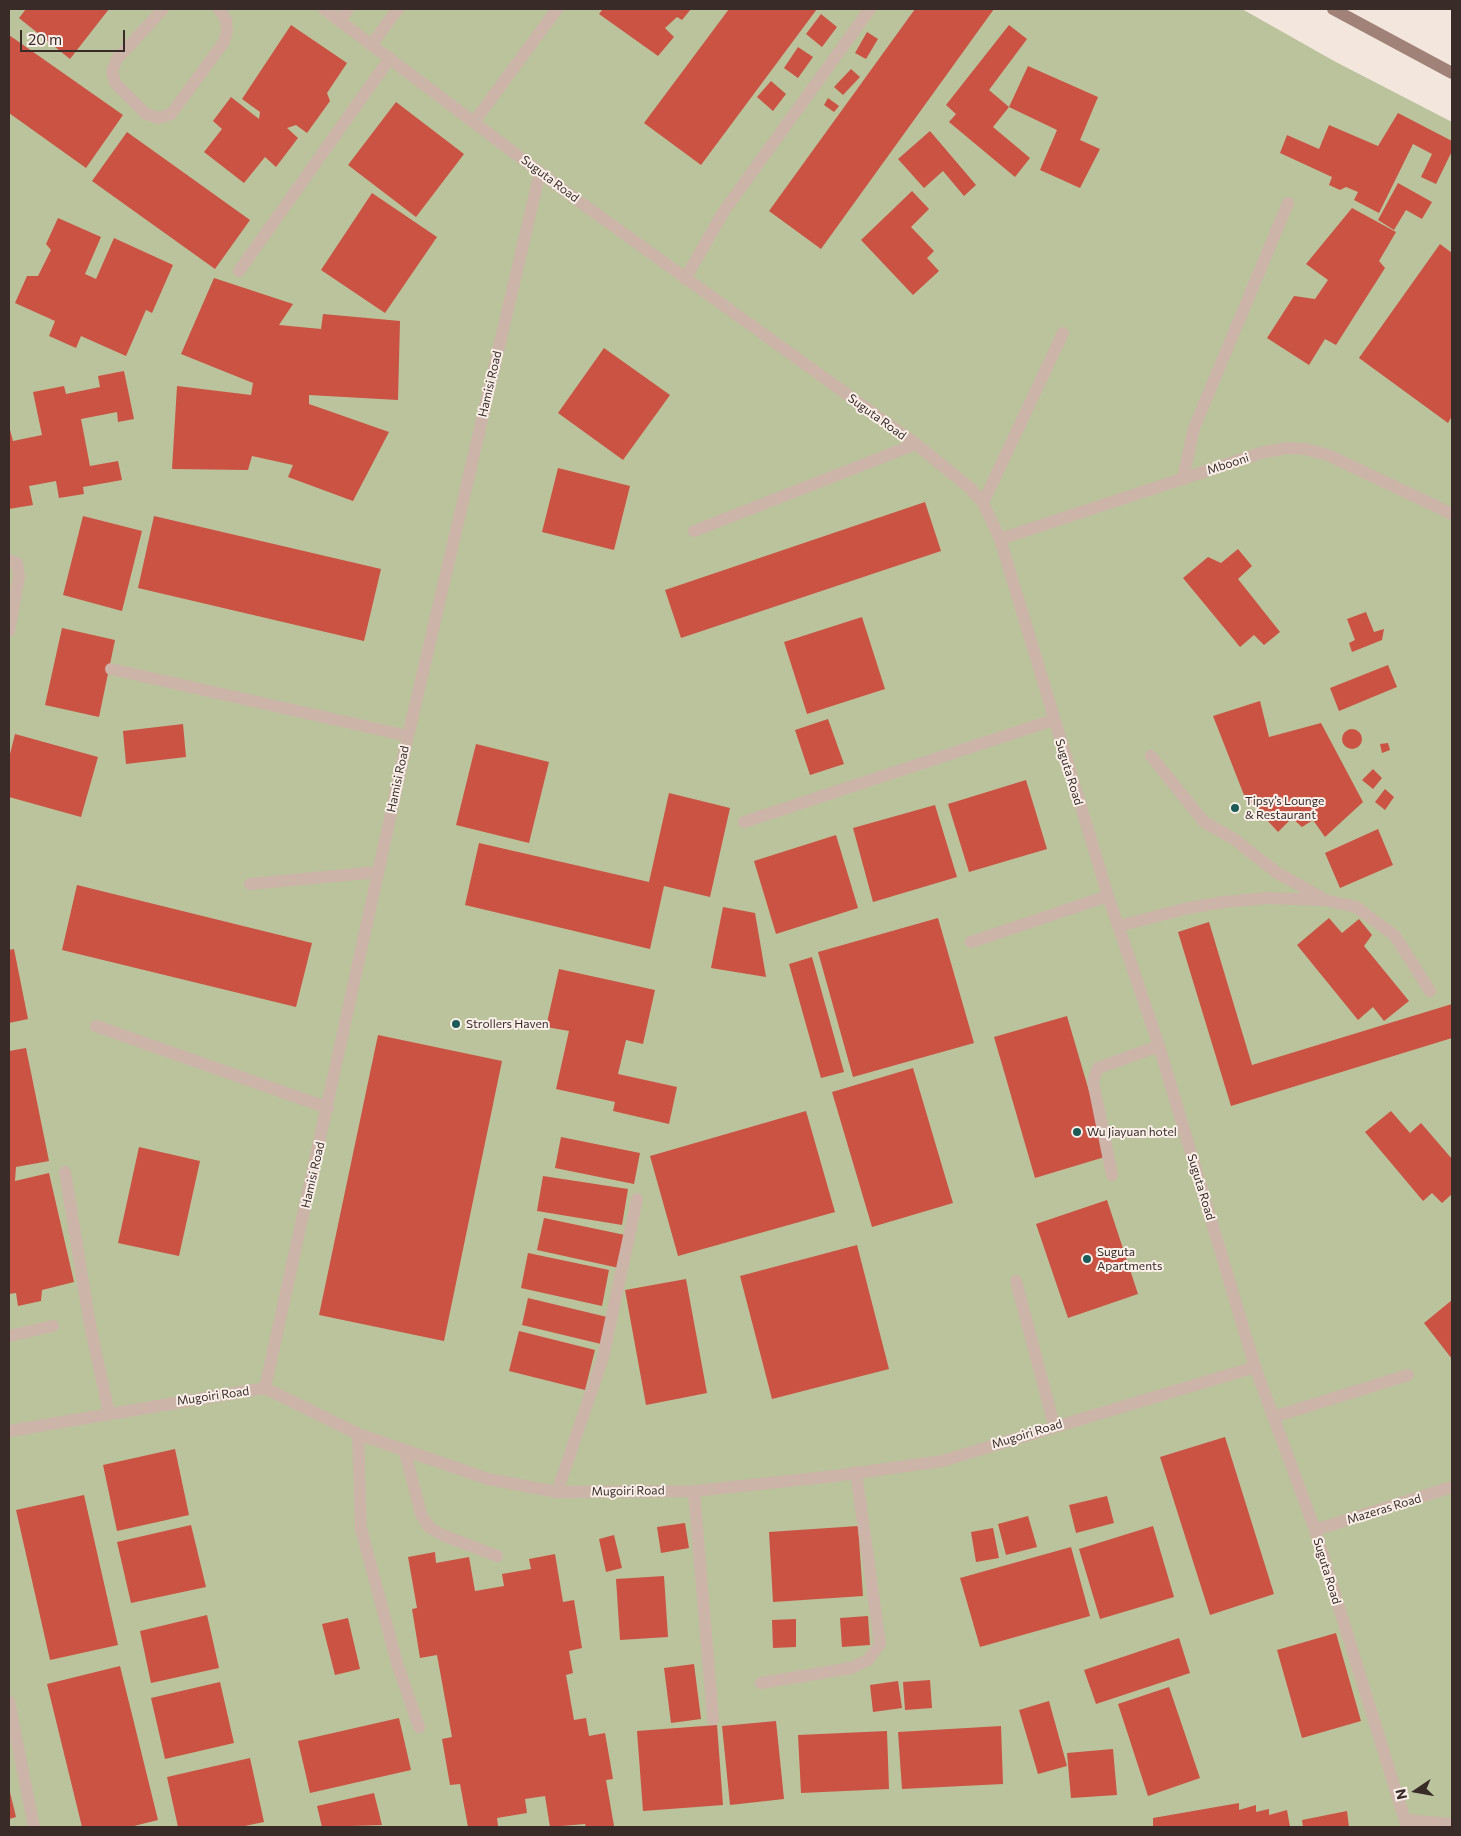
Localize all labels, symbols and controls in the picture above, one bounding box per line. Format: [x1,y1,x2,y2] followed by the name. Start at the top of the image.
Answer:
[22,20,128,52] scale bar
[28,30,62,48] text: 20 m
[518,153,582,205] street label: Suguta Road
[475,349,505,419] street label: Hamisi Road
[845,391,909,443] street label: Suguta Road
[1205,451,1251,477] street label: Mbooni
[1052,737,1086,807] street label: Suguta Road
[384,744,412,814] street label: Hamisi Road
[1245,794,1324,822] place label: Tipsy’s Lounge & Restaurant
[1229,802,1241,814] marker: Tipsy’s Lounge & Restaurant
[466,1017,549,1031] place label: Strollers Haven
[450,1018,462,1030] marker: Strollers Haven
[1087,1125,1177,1139] place label: Wu Jiayuan hotel
[1071,1126,1083,1138] marker: Wu Jiayuan hotel
[298,1140,328,1210] street label: Hamisi Road
[1184,1152,1218,1222] street label: Suguta Road
[1097,1245,1162,1273] place label: Suguta Apartments
[1081,1253,1093,1265] marker: Suguta Apartments
[176,1384,250,1408] street label: Mugoiri Road
[990,1416,1064,1452] street label: Mugoiri Road
[591,1483,665,1499] street label: Mugoiri Road
[1345,1491,1423,1527] street label: Mazeras Road
[1310,1536,1344,1606] street label: Suguta Road
[1391,1766,1441,1816] north arrow
[1391,1787,1410,1801] text: N

